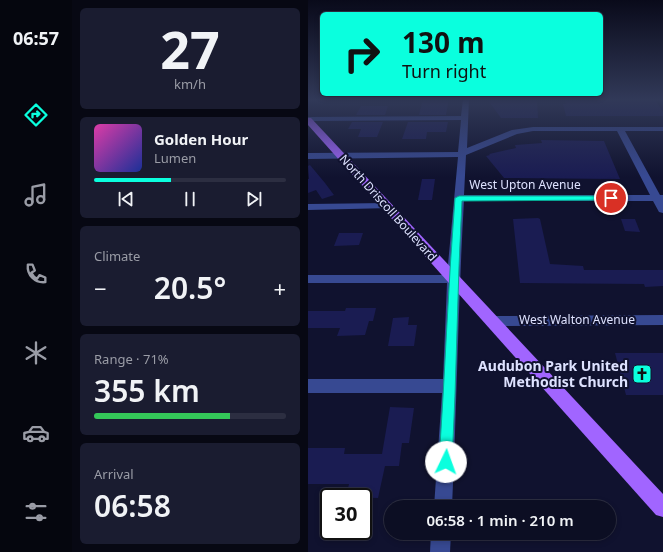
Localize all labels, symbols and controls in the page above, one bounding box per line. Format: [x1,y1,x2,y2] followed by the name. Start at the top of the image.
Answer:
[160,13,220,84] text: 27
[402,23,485,61] text: 130 m
[13,26,59,50] text: 06:57
[336,28,388,80] icon: right
[402,59,486,83] text: Turn right
[174,75,206,93] text: km/h
[22,101,50,129] icon: directions
[154,129,248,149] text: Golden Hour
[154,149,196,167] text: Lumen
[336,151,441,265] street label: North Driscoll Boulevard
[469,176,581,193] street label: West Upton Avenue
[22,181,50,209] icon: music
[594,181,628,215] pin
[600,187,622,209] icon: arrive
[115,188,137,210] icon: previous
[179,188,201,210] icon: pause
[243,188,265,210] icon: next
[94,247,140,265] text: Climate
[22,260,50,288] icon: phone
[154,267,226,308] text: 20.5°
[94,273,107,303] text: −
[273,273,286,303] text: +
[519,311,635,328] street label: West Walton Avenue
[22,339,50,367] icon: climate
[94,350,169,368] text: Range · 71%
[478,356,628,391] place label: Audubon Park United Methodist Church
[631,363,653,385] church icon: Audubon Park United Methodist Church
[94,370,200,411] text: 355 km
[22,419,50,447] icon: car
[425,441,467,483] position arrow
[94,465,134,483] text: Arrival
[94,485,171,526] text: 06:58
[320,488,372,540] speed limit sign: 30
[22,498,50,526] icon: filters
[426,510,574,530] text: 06:58 · 1 min · 210 m

